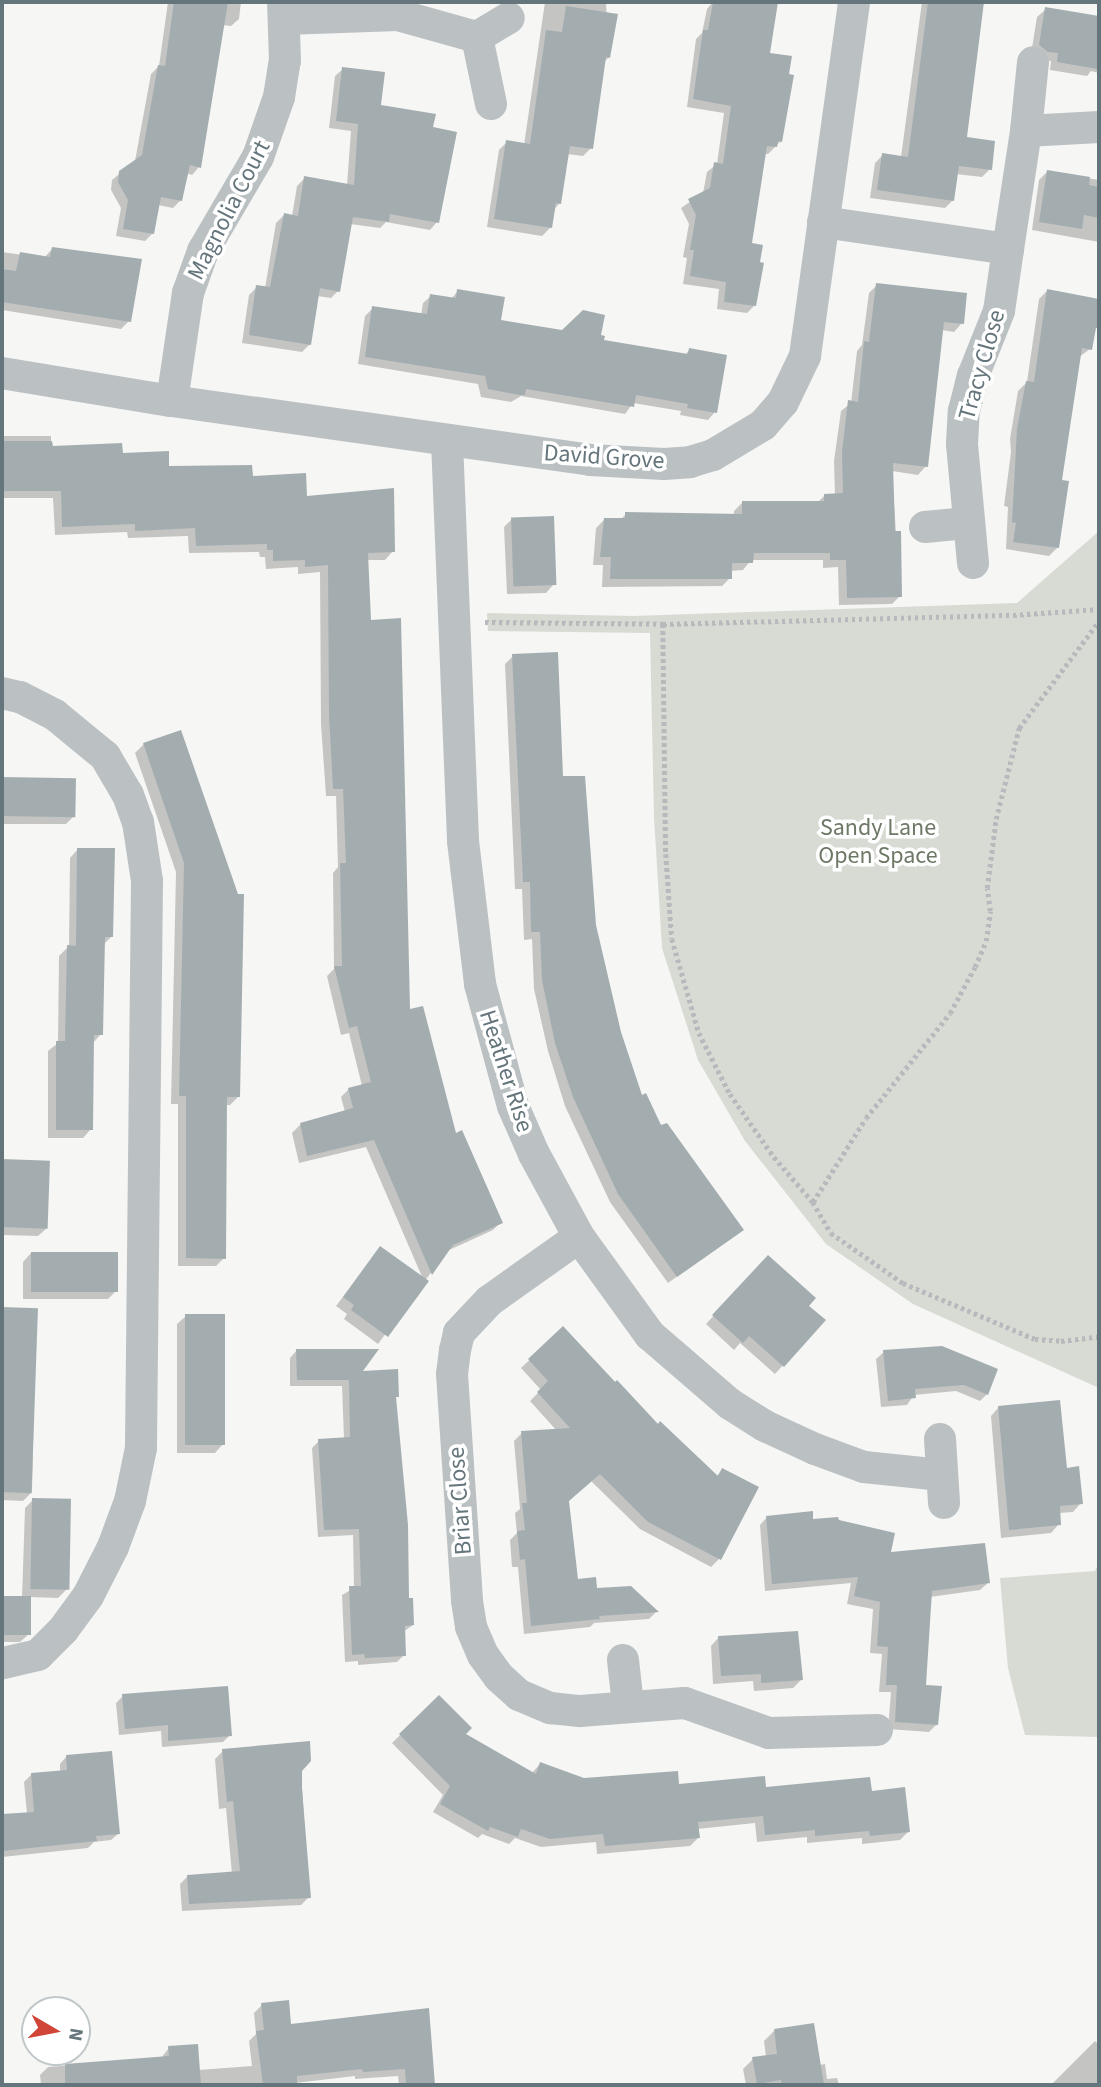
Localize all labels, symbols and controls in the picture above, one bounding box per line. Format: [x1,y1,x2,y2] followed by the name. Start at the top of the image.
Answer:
[181,135,277,285] street label: Magnolia Court
[953,307,1011,423] street label: Tracy Close
[543,438,665,476] street label: David Grove
[818,814,938,870] park label: Sandy Lane Open Space
[473,1006,539,1136] street label: Heather Rise
[442,1446,478,1556] street label: Briar Close
[21,1996,91,2066] north arrow
[61,2026,90,2043] text: N

